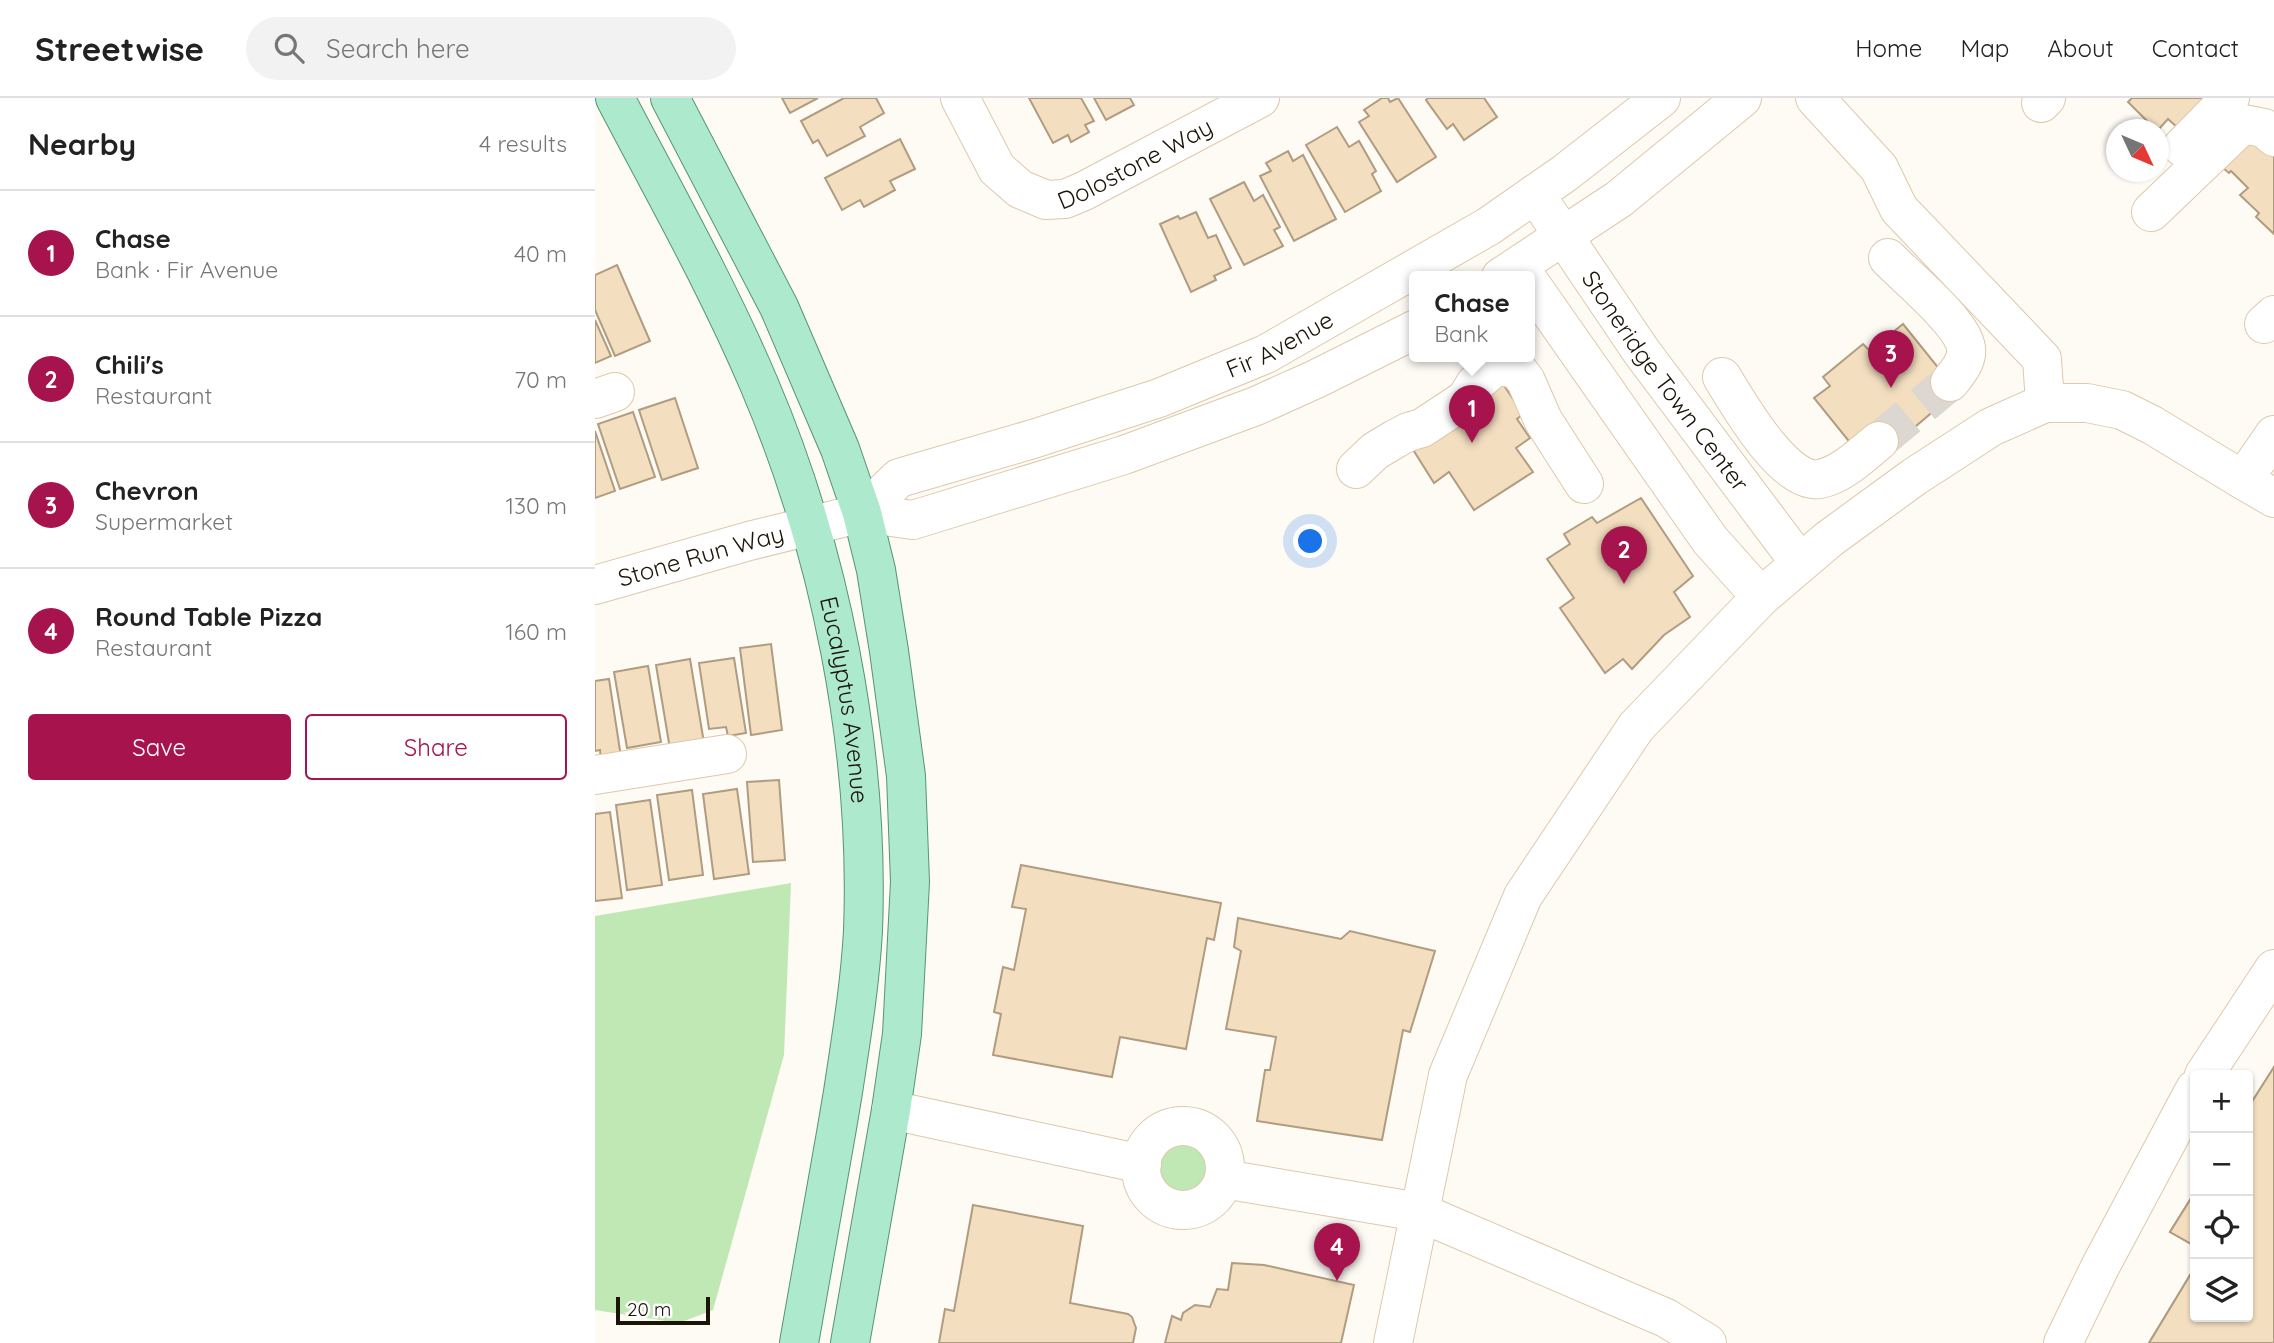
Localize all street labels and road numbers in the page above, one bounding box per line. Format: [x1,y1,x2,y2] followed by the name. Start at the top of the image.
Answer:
[1053,111,1217,216] street label: Dolostone Way
[1576,264,1756,497] street label: Stoneridge Town Center
[1221,304,1338,384] street label: Fir Avenue
[614,518,787,593] street label: Stone Run Way
[814,593,876,804] street label: Eucalyptus Avenue

